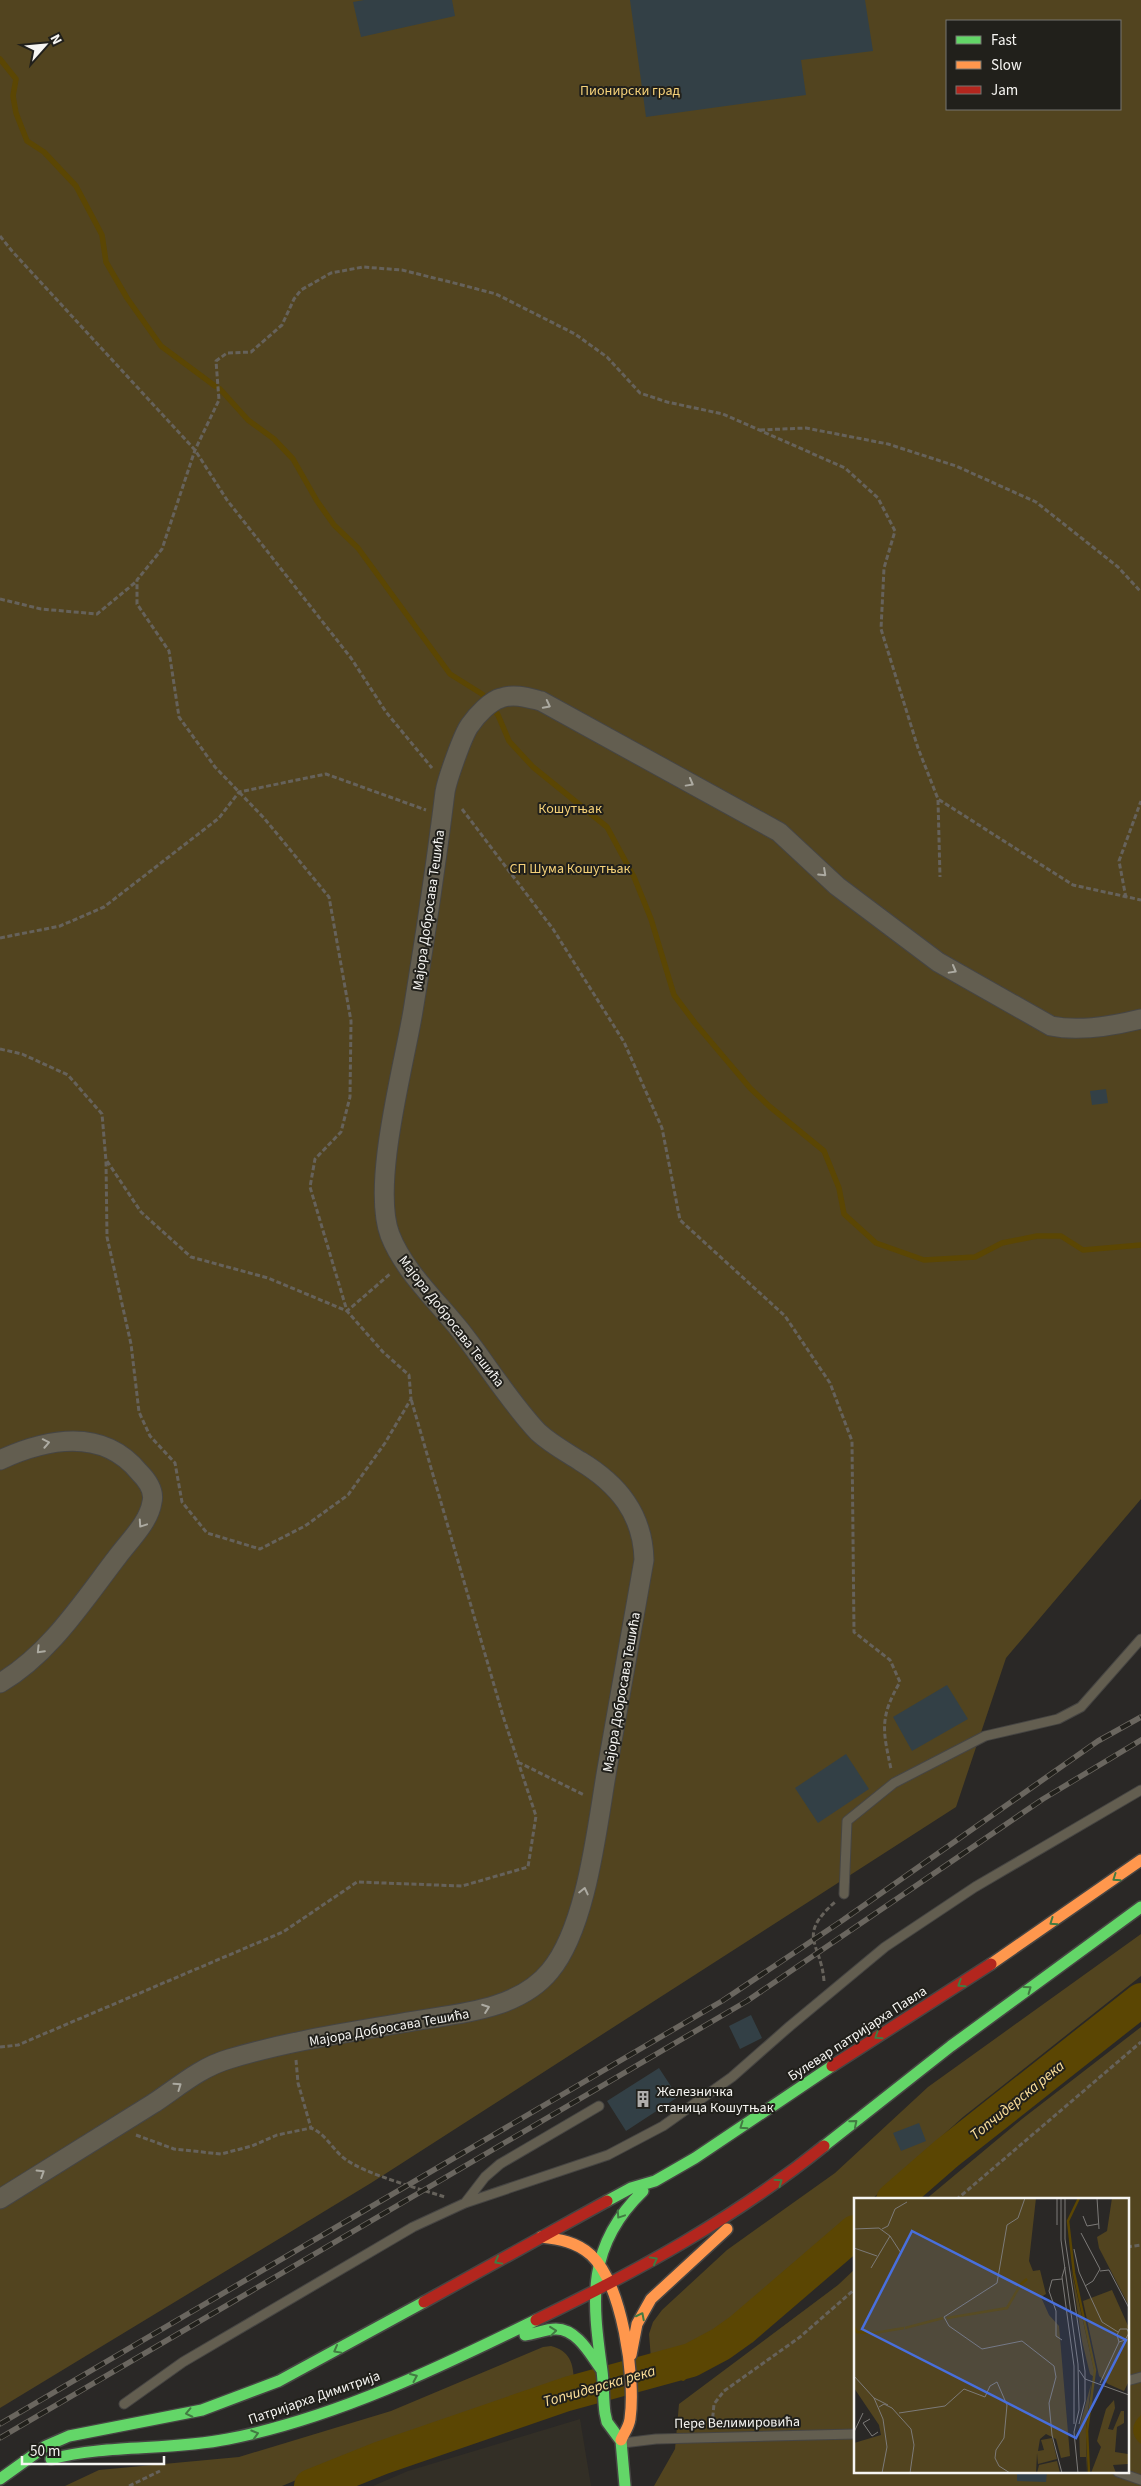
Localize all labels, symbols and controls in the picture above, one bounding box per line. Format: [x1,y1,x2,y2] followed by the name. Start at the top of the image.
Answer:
[20,20,70,70] north arrow
[946,20,1121,110] legend
[991,30,1017,51] text: Fast
[45,31,67,48] text: N
[991,55,1022,76] text: Slow
[991,80,1018,101] text: Jam
[580,81,681,101] park label: Пионирски град
[542,699,551,709] one-way arrow
[684,777,693,787] one-way arrow
[538,799,602,819] park label: Кошутњак
[408,828,450,992] street label: Мајора Добросава Тешића
[509,859,631,879] park label: СП Шума Кошутњак
[818,867,827,876] one-way arrow
[948,964,957,974] one-way arrow
[393,1252,509,1392] street label: Мајора Добросава Тешића
[41,1438,50,1449] one-way arrow
[139,1518,148,1528] one-way arrow
[598,1611,646,1774] street label: Мајора Добросава Тешића
[37,1645,46,1654] one-way arrow
[1112,1872,1122,1881] one-way arrow
[578,1887,589,1896] one-way arrow
[1050,1916,1059,1925] one-way arrow
[957,1977,966,1987] one-way arrow
[784,1981,931,2086] street label: Булевар патријарха Павла
[1023,1986,1032,1996] one-way arrow
[308,2004,471,2052] street label: Мајора Добросава Тешића
[481,2004,490,2014] one-way arrow
[875,2030,884,2040] one-way arrow
[966,2056,1069,2145] water label: Топчидерска река
[657,2082,774,2118] place label: Железничка станица Кошутњак
[172,2083,182,2092] one-way arrow
[633,2089,653,2109] building icon: Железничка станица Кошутњак
[739,2120,749,2129] one-way arrow
[849,2120,858,2129] one-way arrow
[36,2170,45,2180] one-way arrow
[773,2180,782,2188] one-way arrow
[854,2198,1128,2474] inset map
[617,2209,626,2218] one-way arrow
[495,2254,504,2264] one-way arrow
[649,2257,658,2267] one-way arrow
[635,2313,645,2322] one-way arrow
[549,2326,557,2337] one-way arrow
[334,2343,343,2353] one-way arrow
[540,2360,658,2413] water label: Топчидерска река
[246,2366,383,2430] street label: Патријарха Димитрија
[409,2372,418,2383] one-way arrow
[184,2407,193,2418] one-way arrow
[674,2412,800,2434] street label: Пере Велимировића
[251,2429,259,2439] one-way arrow
[22,2434,165,2466] scale bar
[30,2441,60,2462] text: 50 m

